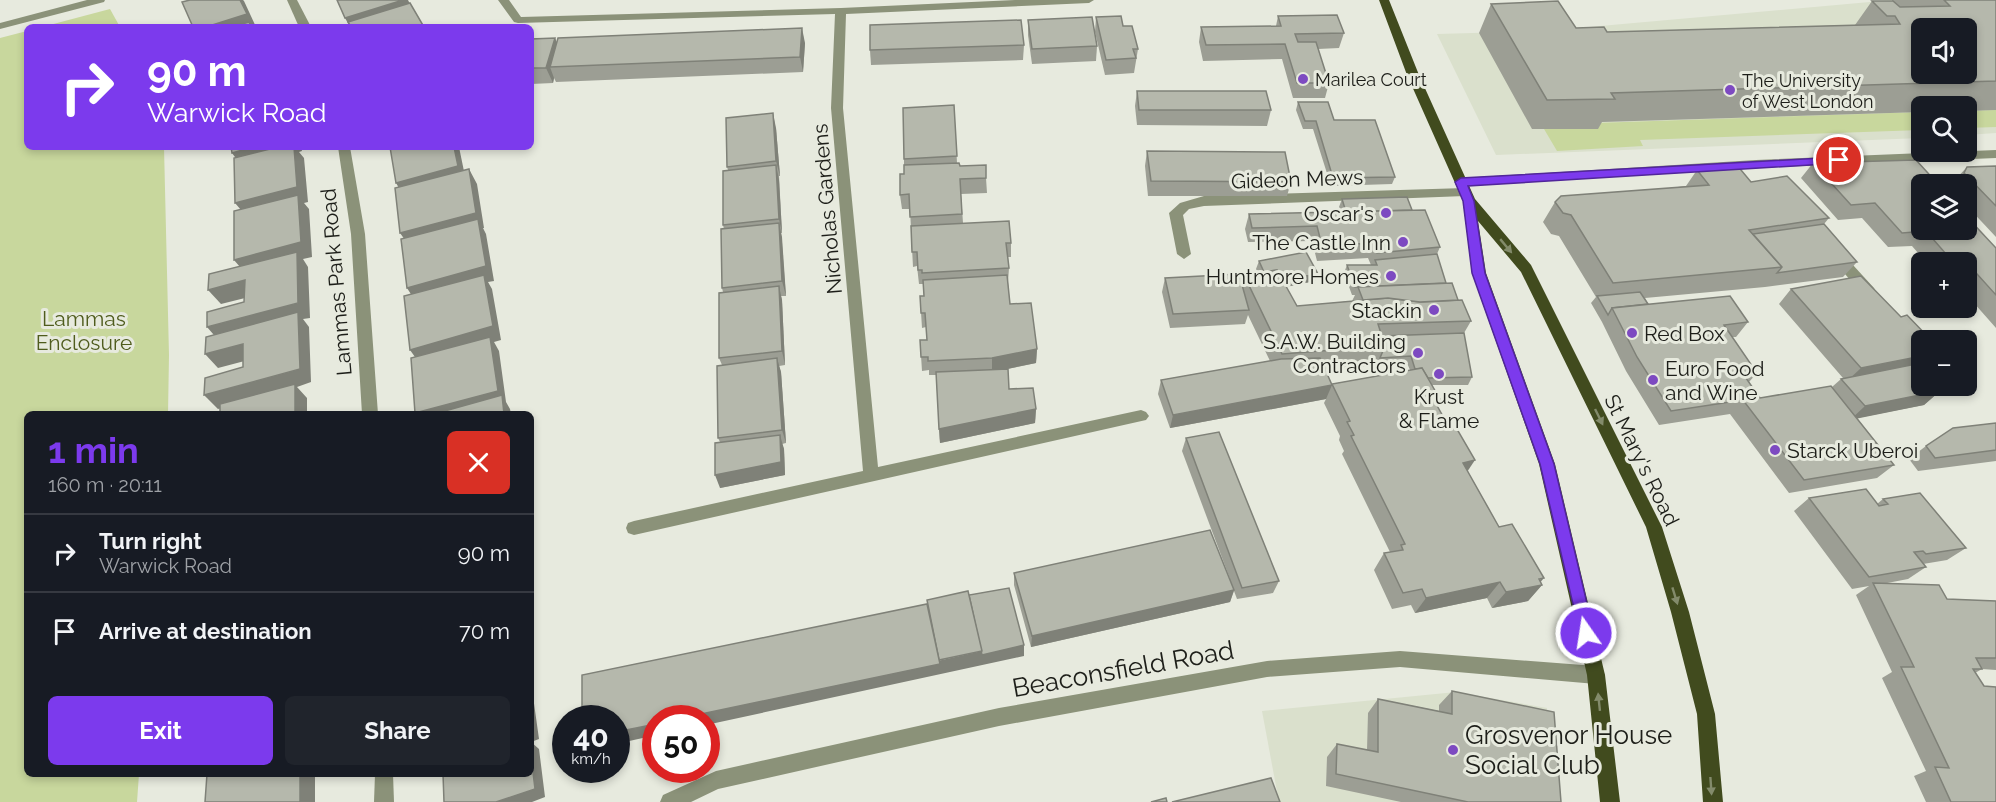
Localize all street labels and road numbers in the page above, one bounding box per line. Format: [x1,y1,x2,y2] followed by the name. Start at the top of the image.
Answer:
[807,123,847,295] street label: Nicholas Gardens
[1230,164,1364,194] street label: Gideon Mews
[315,187,357,377] street label: Lammas Park Road
[1599,390,1685,530] street label: St Mary's Road
[1010,635,1236,703] street label: Beaconsfield Road

